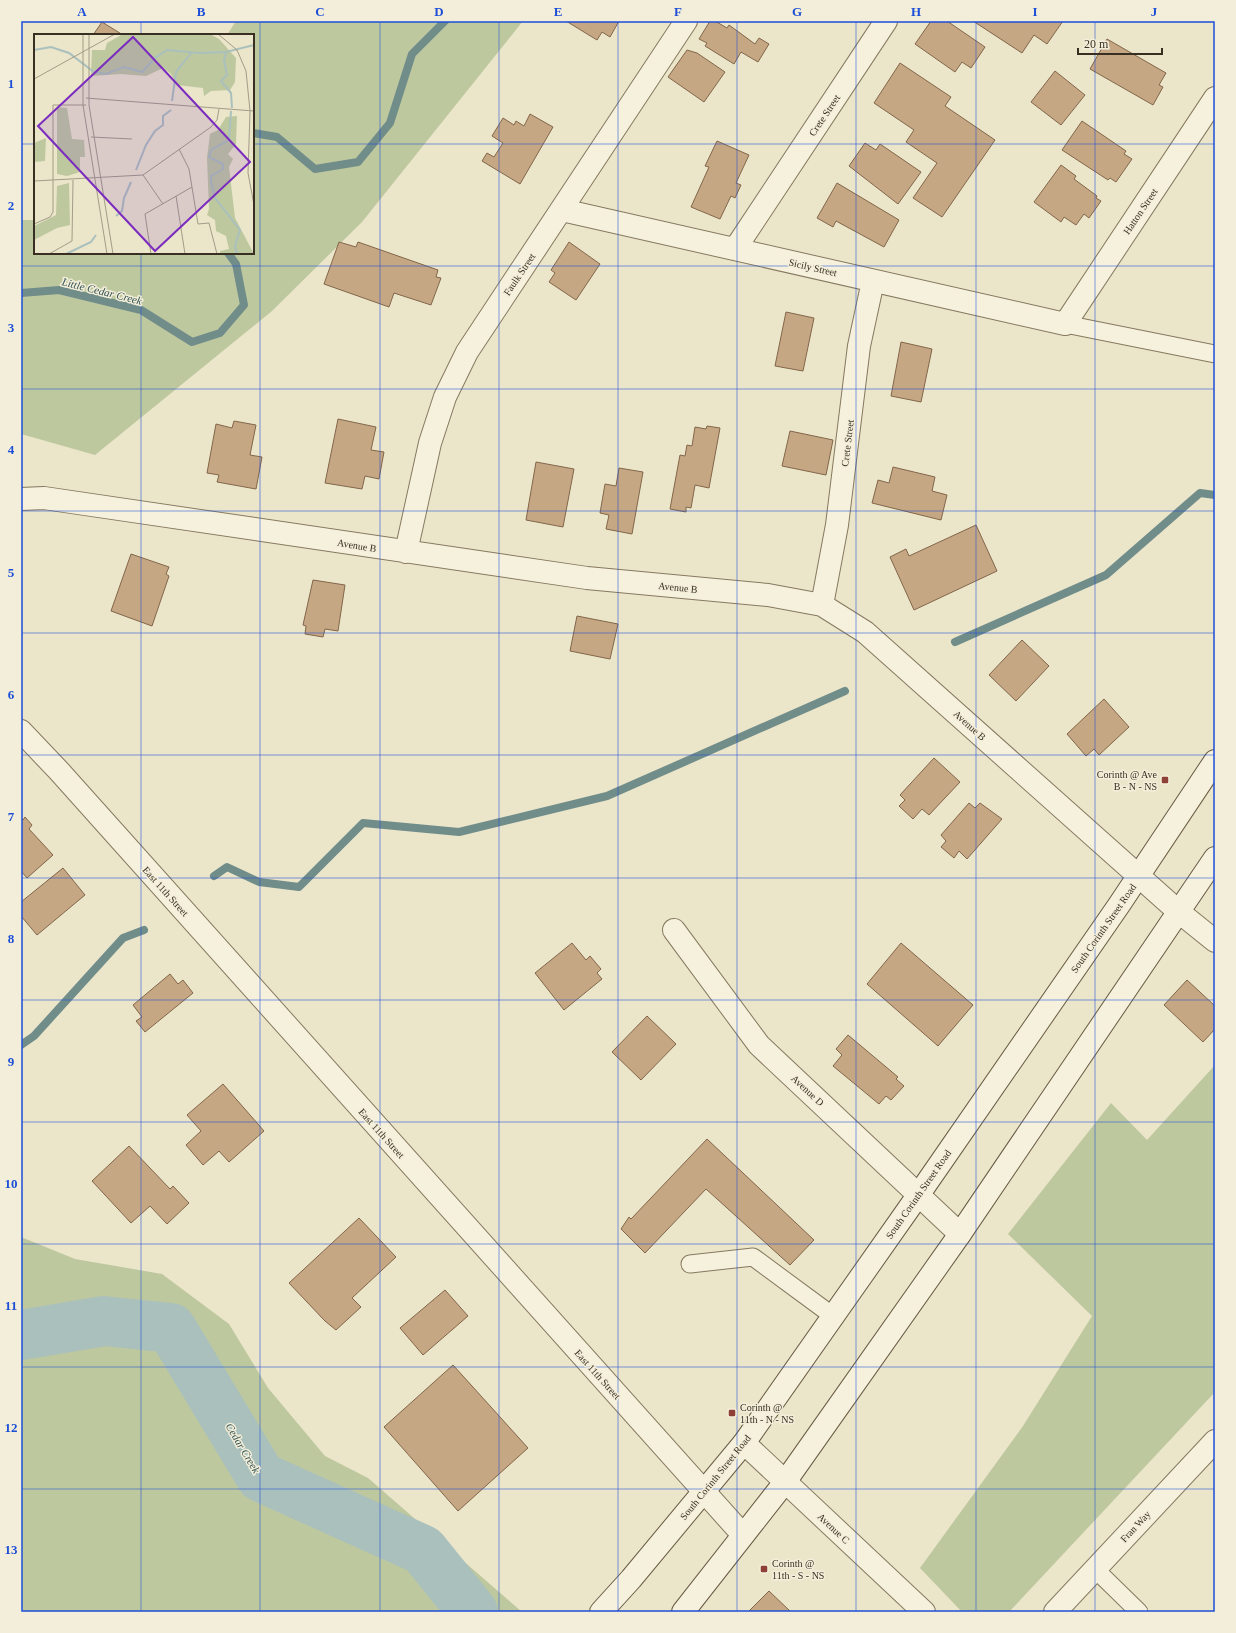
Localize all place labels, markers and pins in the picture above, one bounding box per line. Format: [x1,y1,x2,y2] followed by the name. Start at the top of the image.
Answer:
[1097,769,1158,792] place label: Corinth @ Ave B - N - NS
[1160,775,1170,785] marker: Corinth @ Ave B - N - NS
[740,1402,794,1425] place label: Corinth @ 11th - N - NS
[727,1408,737,1418] marker: Corinth @ 11th - N - NS
[772,1558,824,1581] place label: Corinth @ 11th - S - NS
[759,1564,769,1574] marker: Corinth @ 11th - S - NS

